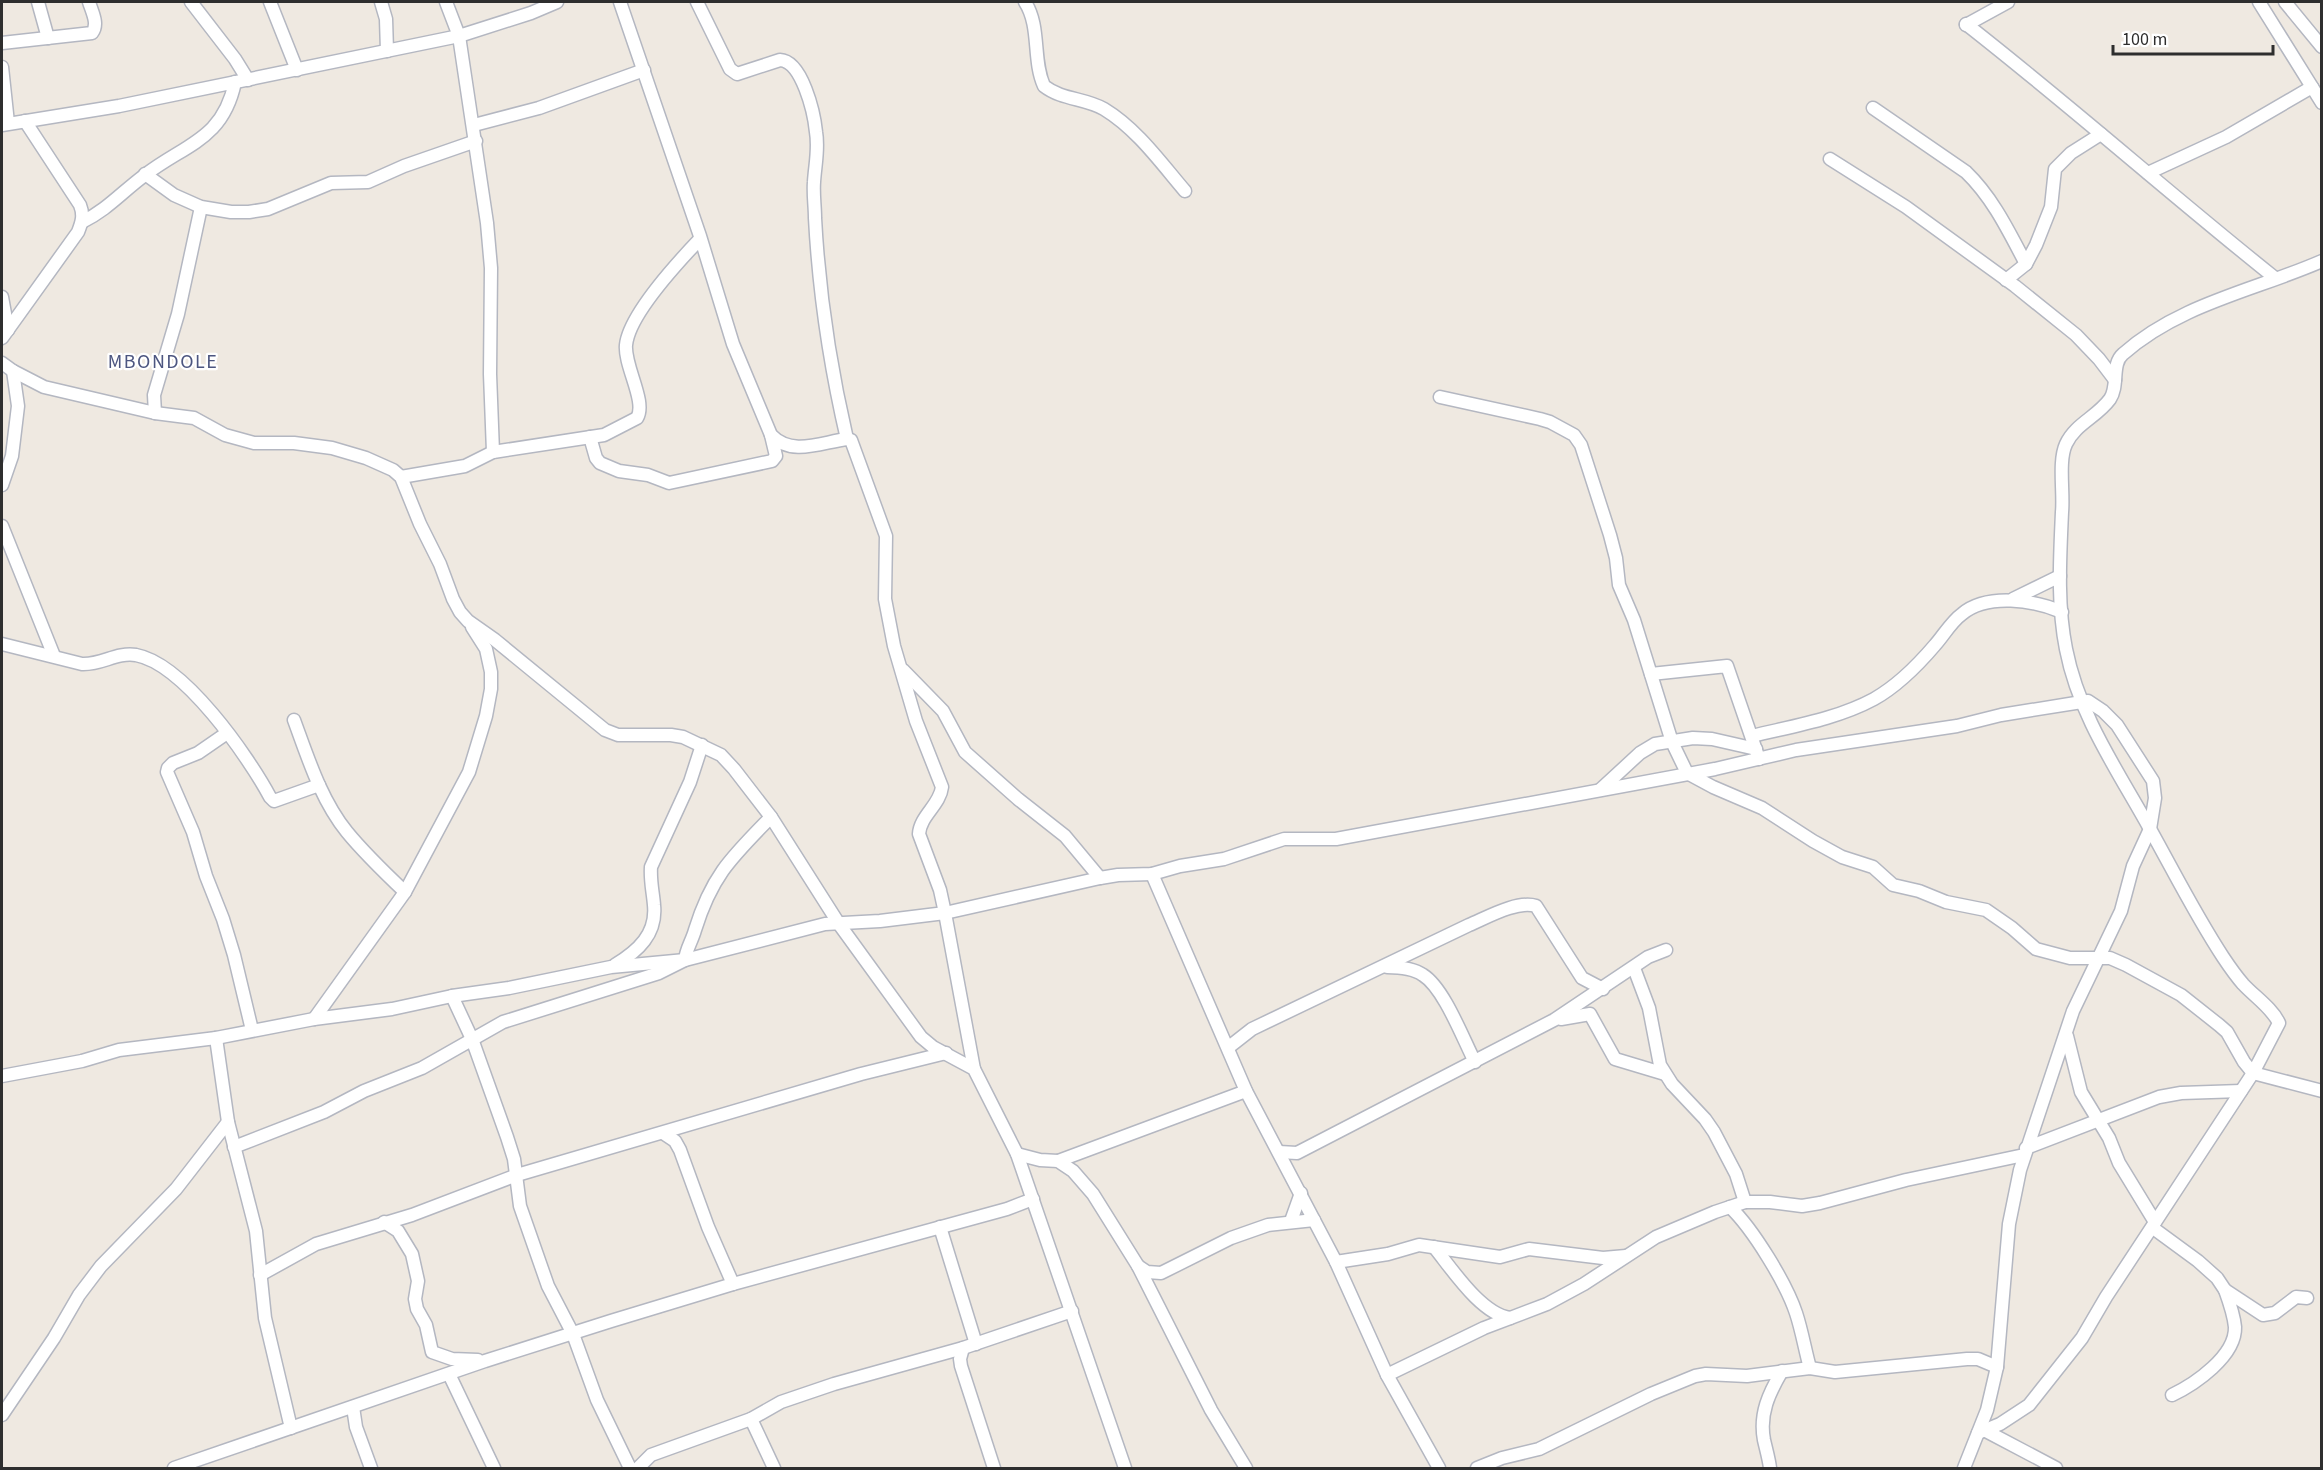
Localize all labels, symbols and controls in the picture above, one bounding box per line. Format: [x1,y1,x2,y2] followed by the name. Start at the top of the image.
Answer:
[2113,18,2274,56] scale bar
[2122,27,2167,52] text: 100 m
[108,348,218,376] district label: MBONDOLE

